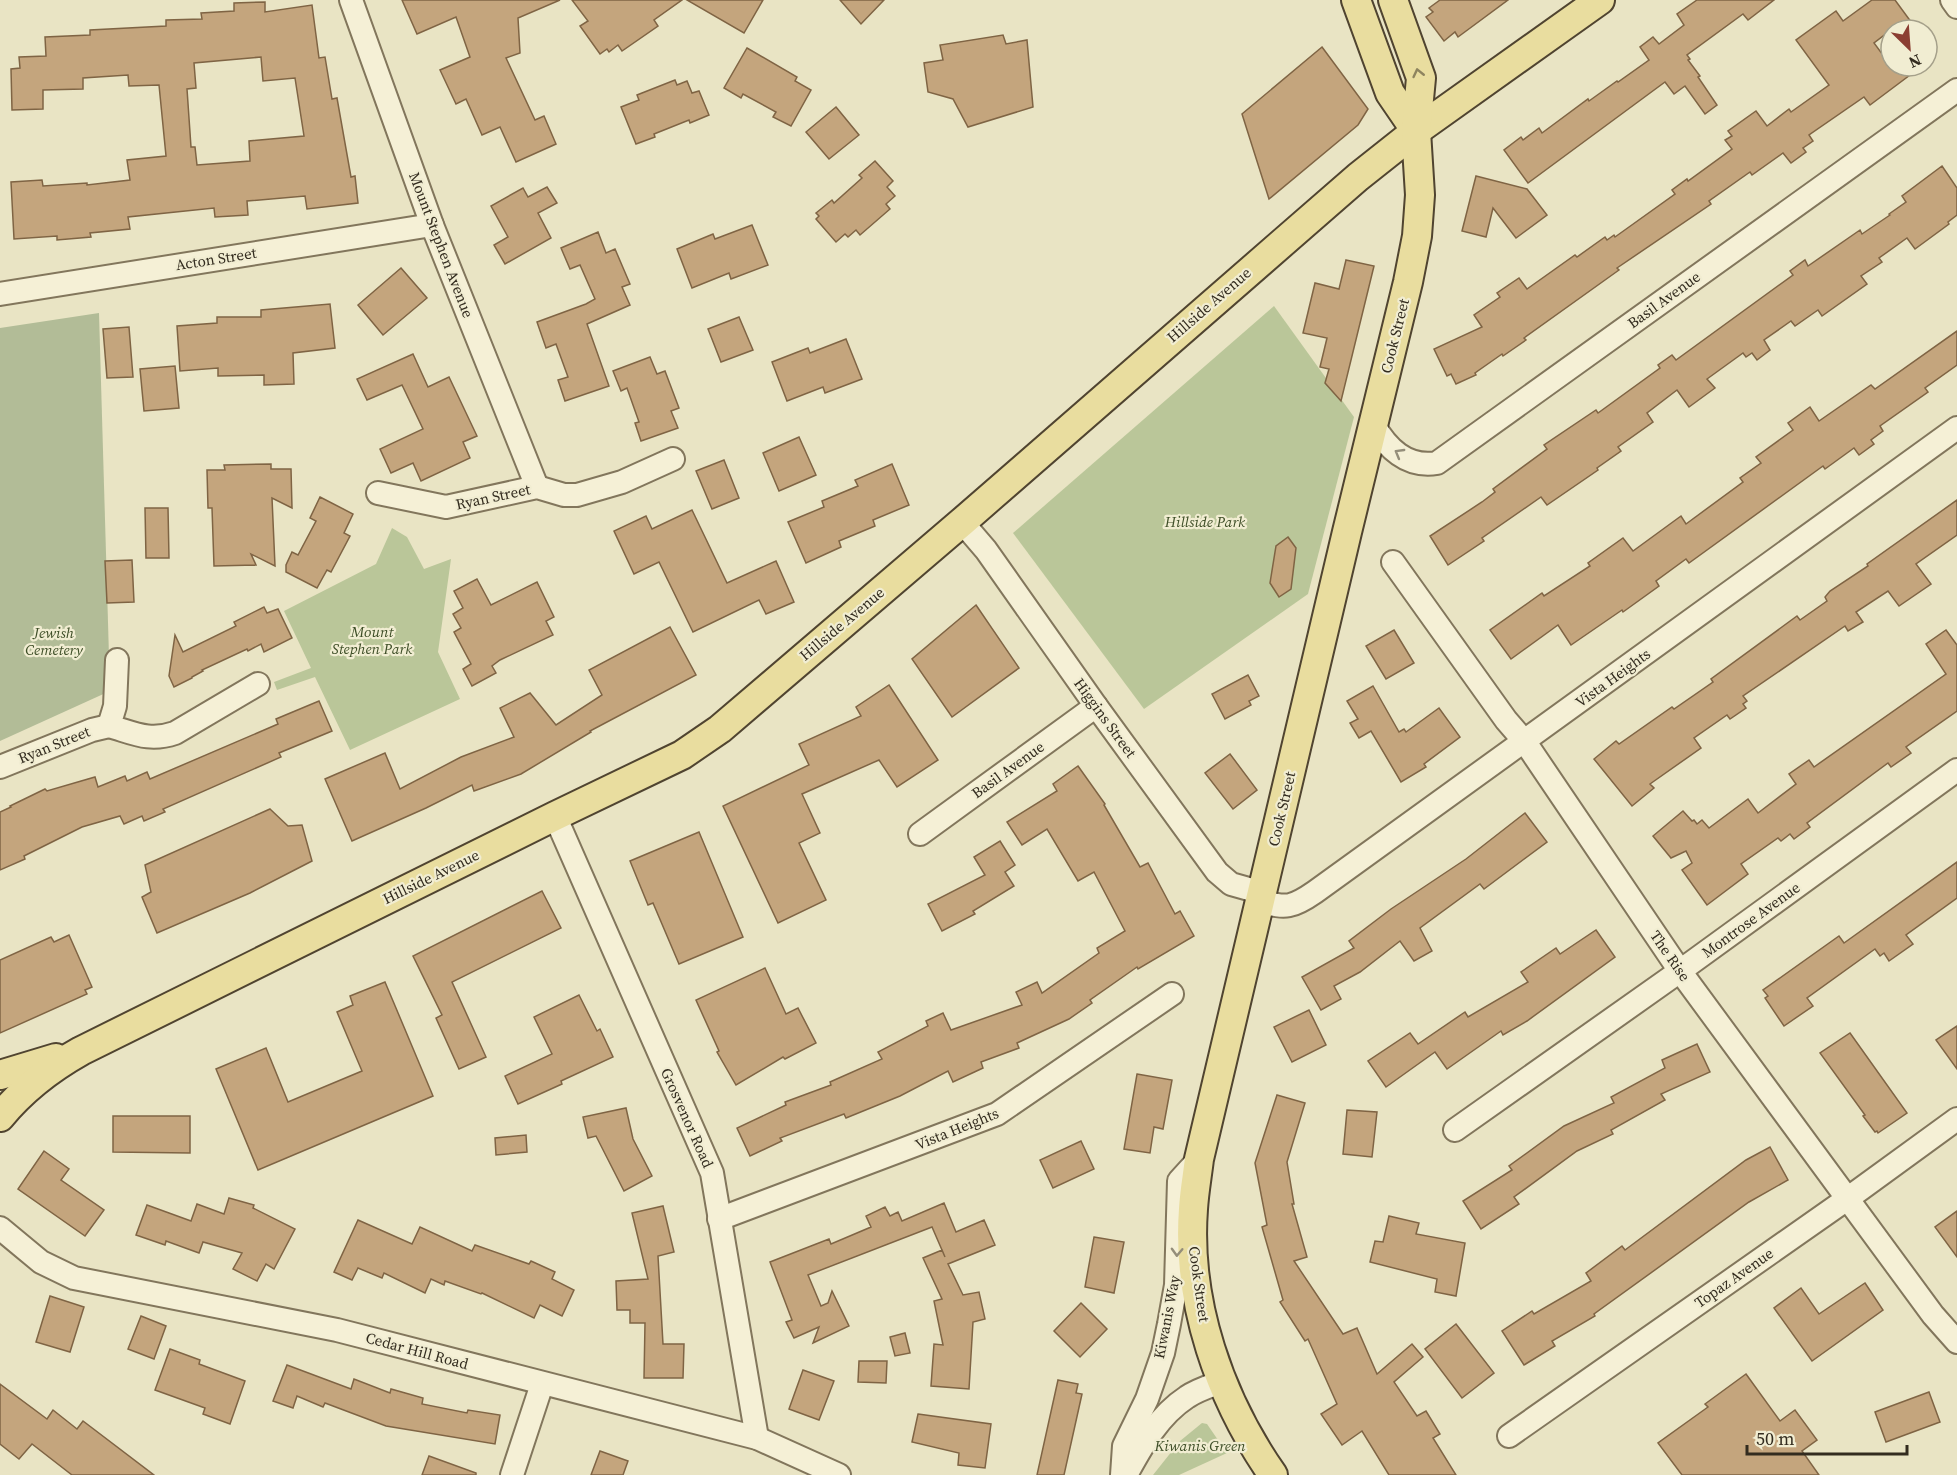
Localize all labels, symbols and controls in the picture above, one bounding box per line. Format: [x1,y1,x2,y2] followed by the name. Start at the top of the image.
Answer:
[1879,18,1939,78] north arrow
[1905,49,1925,74] text: N
[1413,68,1426,78] one-way arrow
[404,169,479,321] street label: Mount Stephen Avenue
[174,242,258,275] street label: Acton Street
[1162,262,1255,347] street label: Hillside Avenue
[1623,266,1705,333] street label: Basil Avenue
[1375,296,1414,375] street label: Cook Street
[1395,449,1405,460] one-way arrow
[454,478,532,515] street label: Ryan Street
[1164,511,1246,532] park label: Hillside Park
[795,582,889,665] street label: Hillside Avenue
[332,621,413,659] park label: Mount Stephen Park
[25,622,84,660] park label: Jewish Cemetery
[1571,643,1655,712] street label: Vista Heights
[1069,673,1142,762] street label: Higgins Street
[15,721,93,768] street label: Ryan Street
[967,736,1049,803] street label: Basil Avenue
[1263,769,1300,848] street label: Cook Street
[379,844,483,909] street label: Hillside Avenue
[1697,877,1804,962] street label: Montrose Avenue
[1645,926,1696,986] street label: The Rise
[656,1065,719,1172] street label: Grosvenor Road
[912,1102,1002,1155] street label: Vista Heights
[1690,1242,1778,1313] street label: Topaz Avenue
[1184,1245,1215,1323] street label: Cook Street
[1171,1247,1183,1256] one-way arrow
[1148,1273,1185,1360] street label: Kiwanis Way
[363,1327,471,1374] street label: Cedar Hill Road
[1747,1418,1908,1456] scale bar
[1756,1426,1794,1451] text: 50 m
[1154,1435,1246,1456] park label: Kiwanis Green

